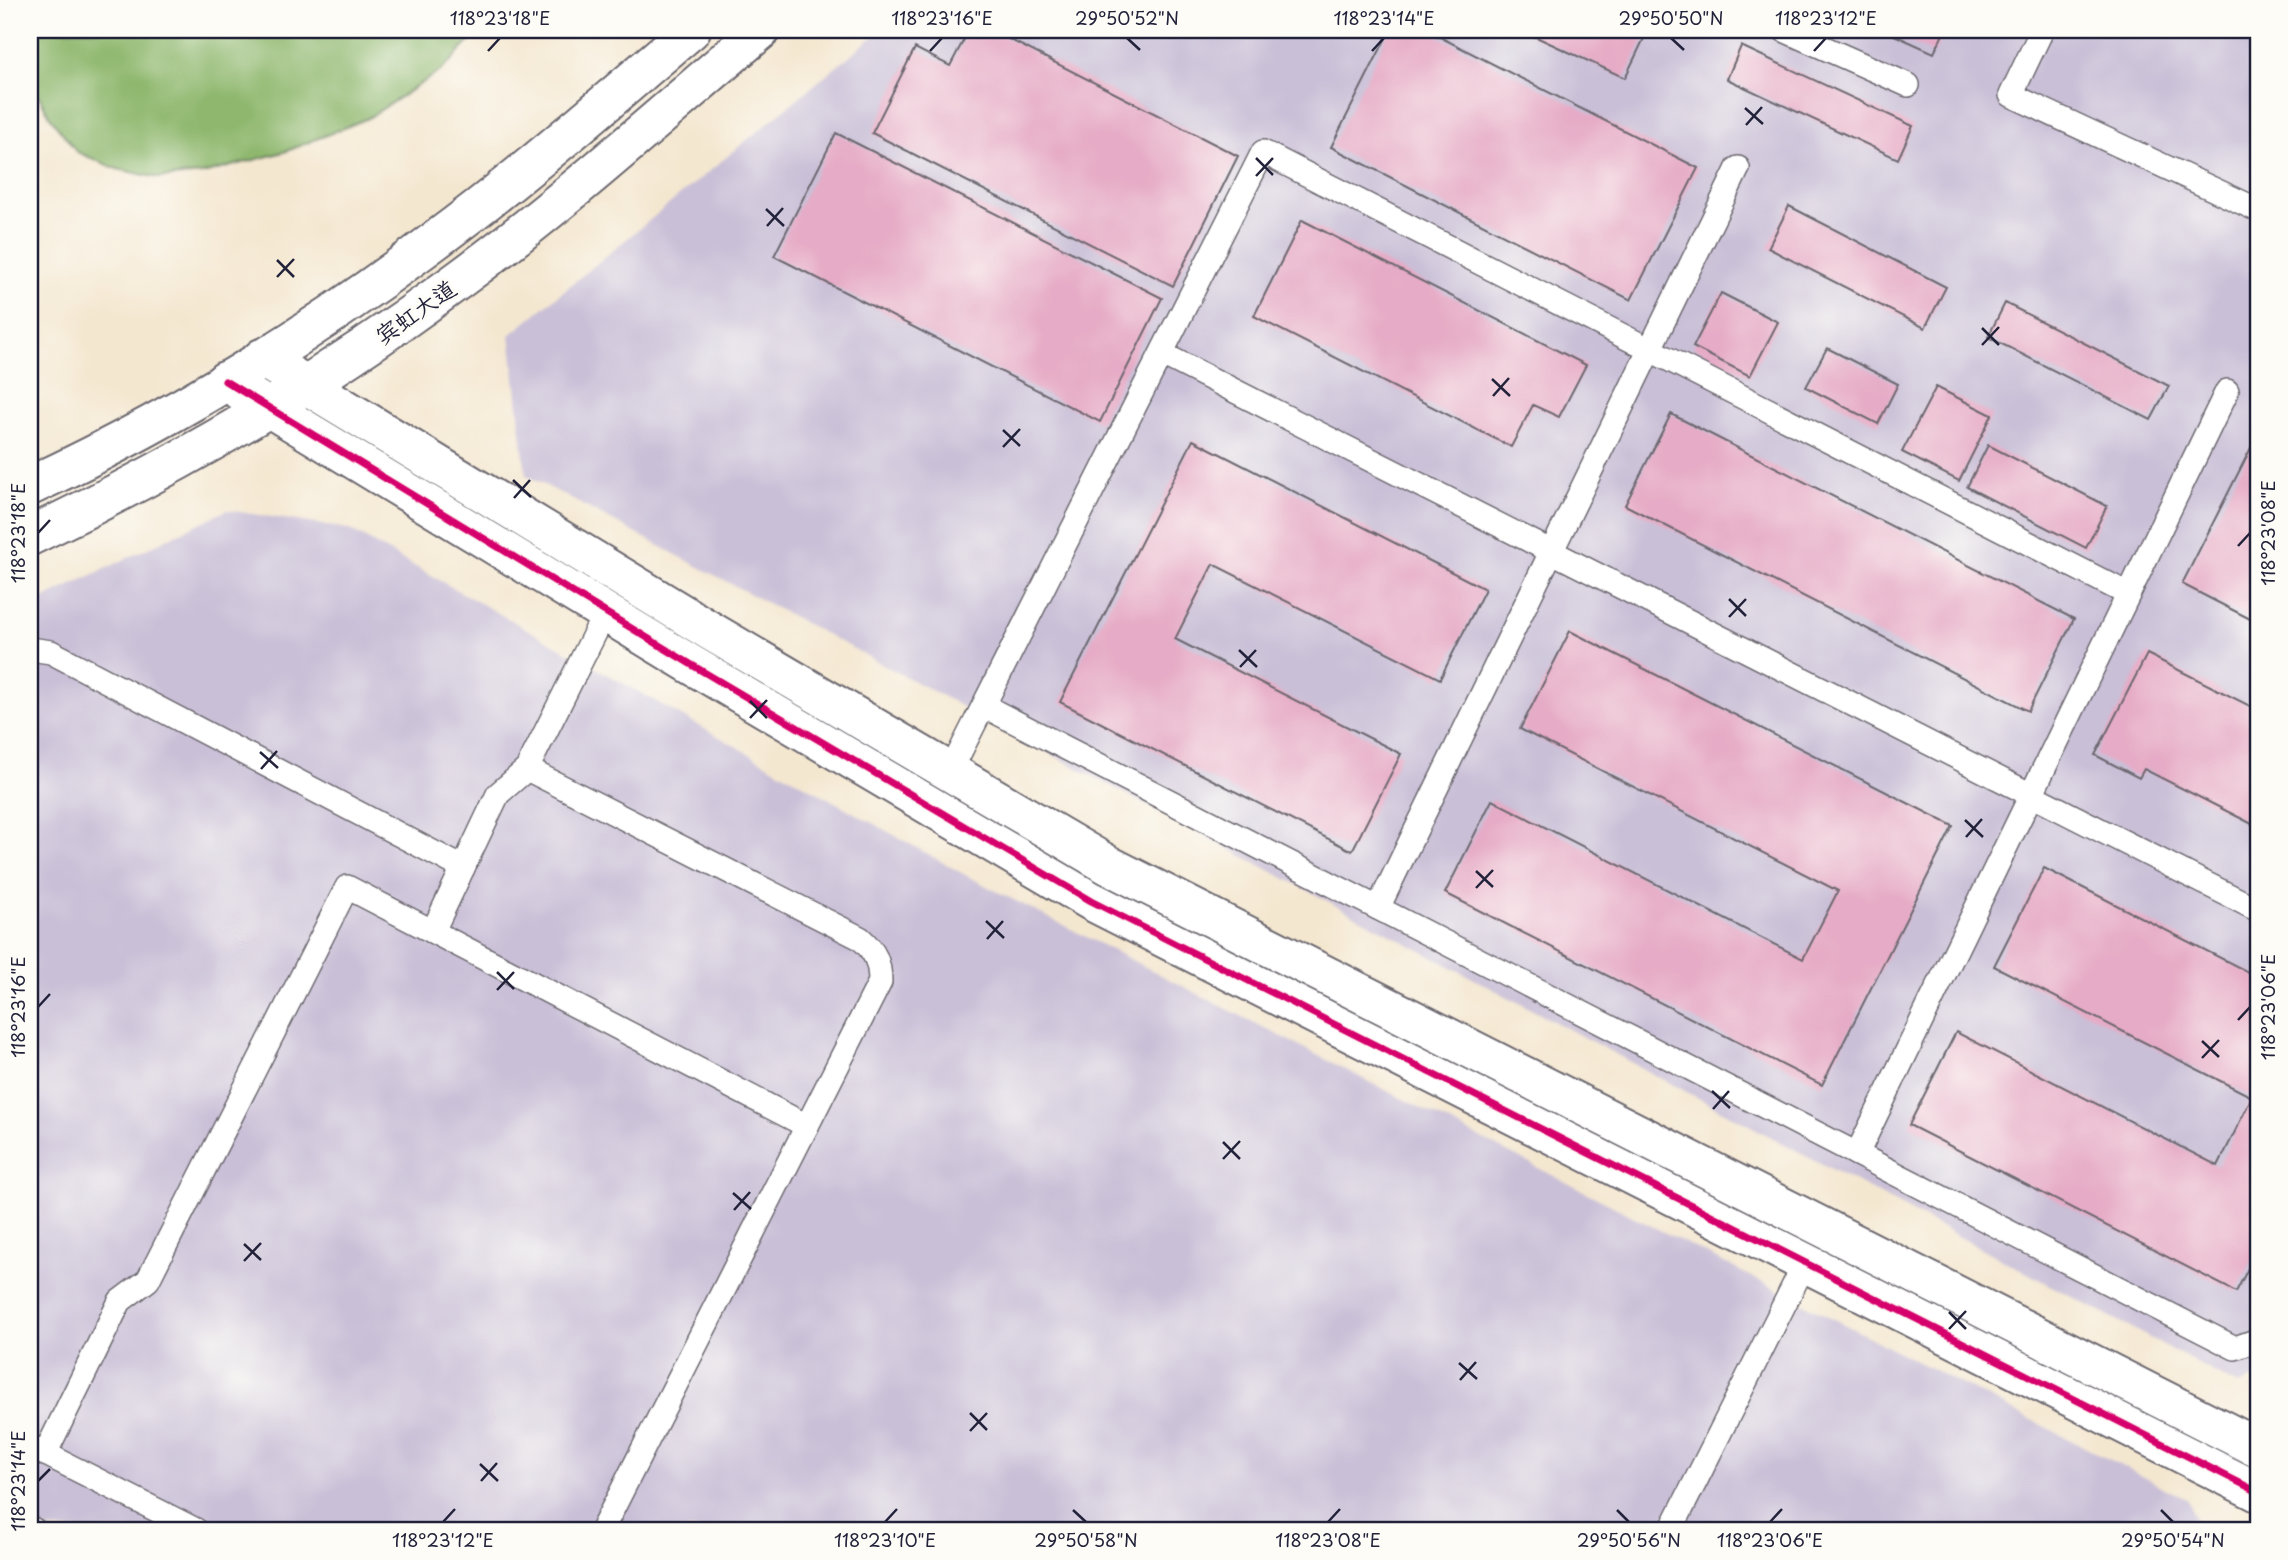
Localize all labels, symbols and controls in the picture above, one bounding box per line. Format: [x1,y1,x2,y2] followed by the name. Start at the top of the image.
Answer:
[450,4,550,31] text: 118°23'18"E
[891,4,993,31] text: 118°23'16"E
[1075,4,1179,31] text: 29°50'52"N
[1334,4,1434,31] text: 118°23'14"E
[1619,4,1723,31] text: 29°50'50"N
[1775,4,1877,31] text: 118°23'12"E
[367,270,463,352] street label: 宾虹大道
[2254,480,2281,586] text: 118°23'08"E
[4,483,31,583] text: 118°23'18"E
[2254,954,2281,1060] text: 118°23'06"E
[4,956,31,1058] text: 118°23'16"E
[4,1431,31,1531] text: 118°23'14"E
[392,1526,494,1553] text: 118°23'12"E
[834,1526,936,1553] text: 118°23'10"E
[1034,1526,1138,1553] text: 29°50'58"N
[1275,1526,1381,1553] text: 118°23'08"E
[1577,1526,1681,1553] text: 29°50'56"N
[1717,1526,1823,1553] text: 118°23'06"E
[2121,1526,2225,1553] text: 29°50'54"N

